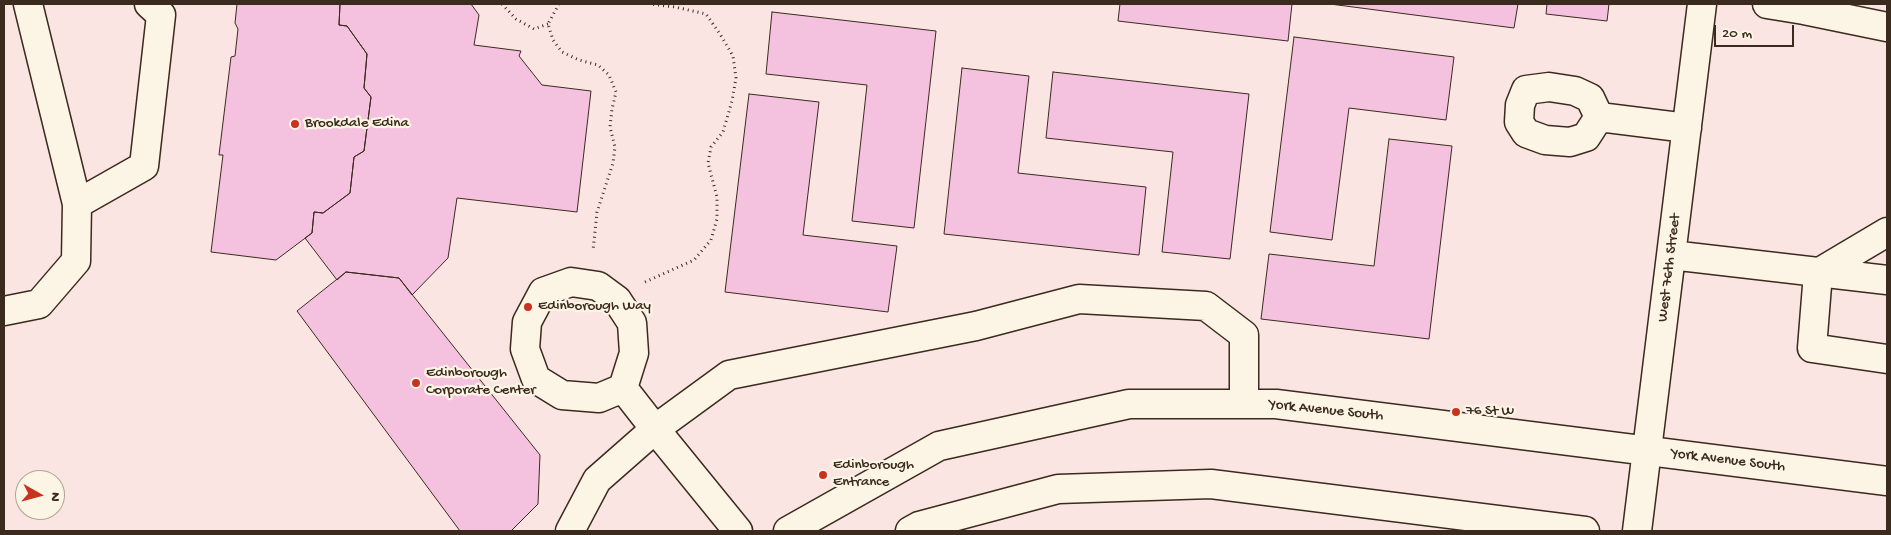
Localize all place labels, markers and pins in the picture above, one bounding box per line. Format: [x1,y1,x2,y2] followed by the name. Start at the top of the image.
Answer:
[305,115,409,133] place label: Brookdale Edina
[289,118,301,130] marker: Brookdale Edina
[538,298,651,316] place label: Edinborough Way
[522,301,534,313] marker: Edinborough Way
[426,365,536,400] place label: Edinborough Corporate Center
[410,377,422,389] marker: Edinborough Corporate Center
[1466,403,1514,421] place label: 76 St W
[1450,406,1462,418] marker: 76 St W
[833,457,914,492] place label: Edinborough Entrance
[817,469,829,481] marker: Edinborough Entrance

